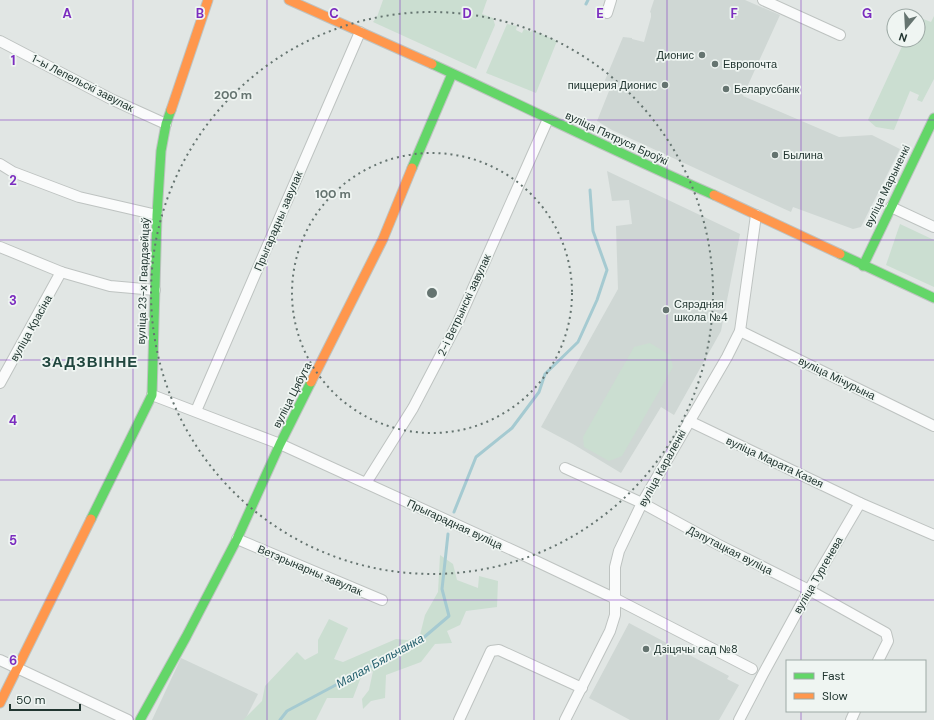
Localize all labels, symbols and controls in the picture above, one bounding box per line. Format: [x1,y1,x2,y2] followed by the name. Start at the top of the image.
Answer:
[62,5,72,22] text: A
[196,5,204,22] text: B
[329,5,339,22] text: C
[462,5,472,22] text: D
[596,5,604,22] text: E
[730,5,738,22] text: F
[862,5,872,22] text: G
[886,8,926,48] north arrow
[897,30,909,45] text: N
[657,48,694,62] place label: Дионис
[697,50,707,60] marker: Дионис
[30,51,136,115] street label: 1-ы Лепельскі завулак
[11,52,15,69] text: 1
[723,57,778,71] place label: Европочта
[710,59,720,69] marker: Европочта
[568,78,657,92] place label: пиццерия Дионис
[660,80,670,90] marker: пиццерия Дионис
[734,82,800,96] place label: Беларусбанк
[721,84,731,94] marker: Беларусбанк
[214,87,252,103] text: 200 m
[563,108,671,168] street label: вуліца Пятруся Броўкі
[861,142,913,230] street label: вуліца Марыненкі
[783,148,824,162] place label: Былина
[770,150,780,160] marker: Былина
[251,169,305,273] street label: Прыгарадны завулак
[9,172,17,189] text: 2
[315,186,351,202] text: 100 m
[134,217,152,345] street label: вуліца 23-х Гвардзейцаў
[434,252,494,358] street label: 2-і Ветрынскі завулак
[425,286,439,300] centre of rings
[7,292,55,364] street label: вуліца Красіна
[9,292,17,309] text: 3
[674,297,728,324] place label: Сярэдняя школа №4
[661,305,671,315] marker: Сярэдняя школа №4
[42,352,138,372] district label: ЗАДЗВІННЕ
[796,353,879,403] street label: вуліца Мічурына
[269,359,315,430] street label: вуліца Цябута
[9,412,17,429] text: 4
[635,427,689,509] street label: вуліца Караленкі
[724,433,826,491] street label: вуліца Марата Казея
[405,496,506,553] street label: Прыгарадная вуліца
[685,522,776,578] street label: Дэпутацкая вуліца
[9,532,17,549] text: 5
[790,533,846,616] street label: вуліца Тургенева
[256,542,365,598] street label: Ветэрынарны завулак
[333,630,427,692] water label: Малая Бяльчанка
[654,642,738,656] place label: Дзіцячы сад №8
[641,644,651,654] marker: Дзіцячы сад №8
[9,652,17,669] text: 6
[786,660,926,712] legend
[822,668,845,684] text: Fast
[10,686,80,712] scale bar
[822,688,848,704] text: Slow
[16,692,45,708] text: 50 m

